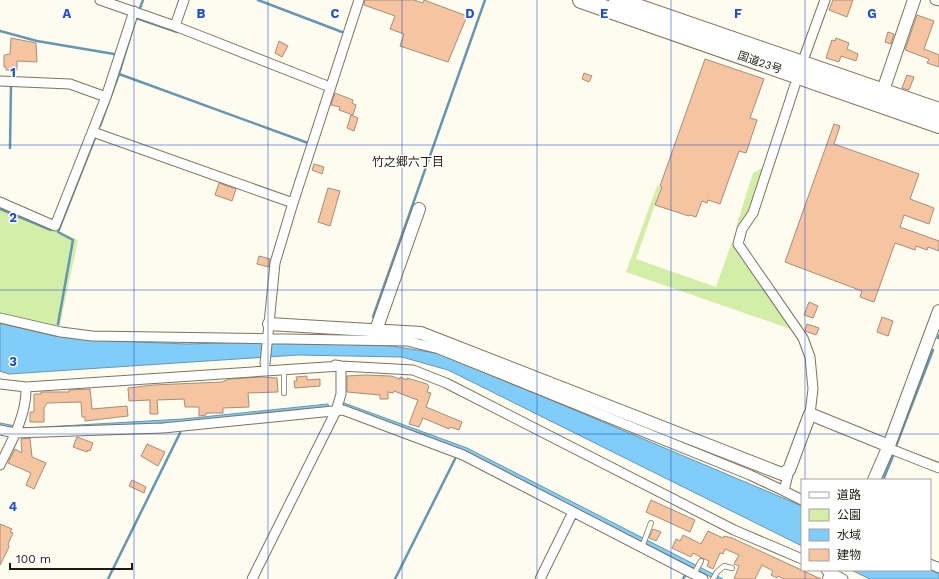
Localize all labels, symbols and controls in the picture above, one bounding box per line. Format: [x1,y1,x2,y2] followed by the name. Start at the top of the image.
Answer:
[63,6,72,21] text: A
[197,6,206,21] text: B
[331,6,340,21] text: C
[465,6,475,21] text: D
[600,6,608,21] text: E
[734,6,742,21] text: F
[867,6,877,21] text: G
[736,49,784,76] street label: 国道23号
[10,65,16,80] text: 1
[372,155,444,169] district label: 竹之郷六丁目
[9,210,17,225] text: 2
[9,354,17,369] text: 3
[801,479,931,571] legend
[837,488,861,502] text: 道路
[9,499,18,514] text: 4
[837,508,861,522] text: 公園
[837,528,861,542] text: 水域
[10,545,132,571] scale bar
[837,548,861,562] text: 建物
[16,552,51,566] text: 100 m

